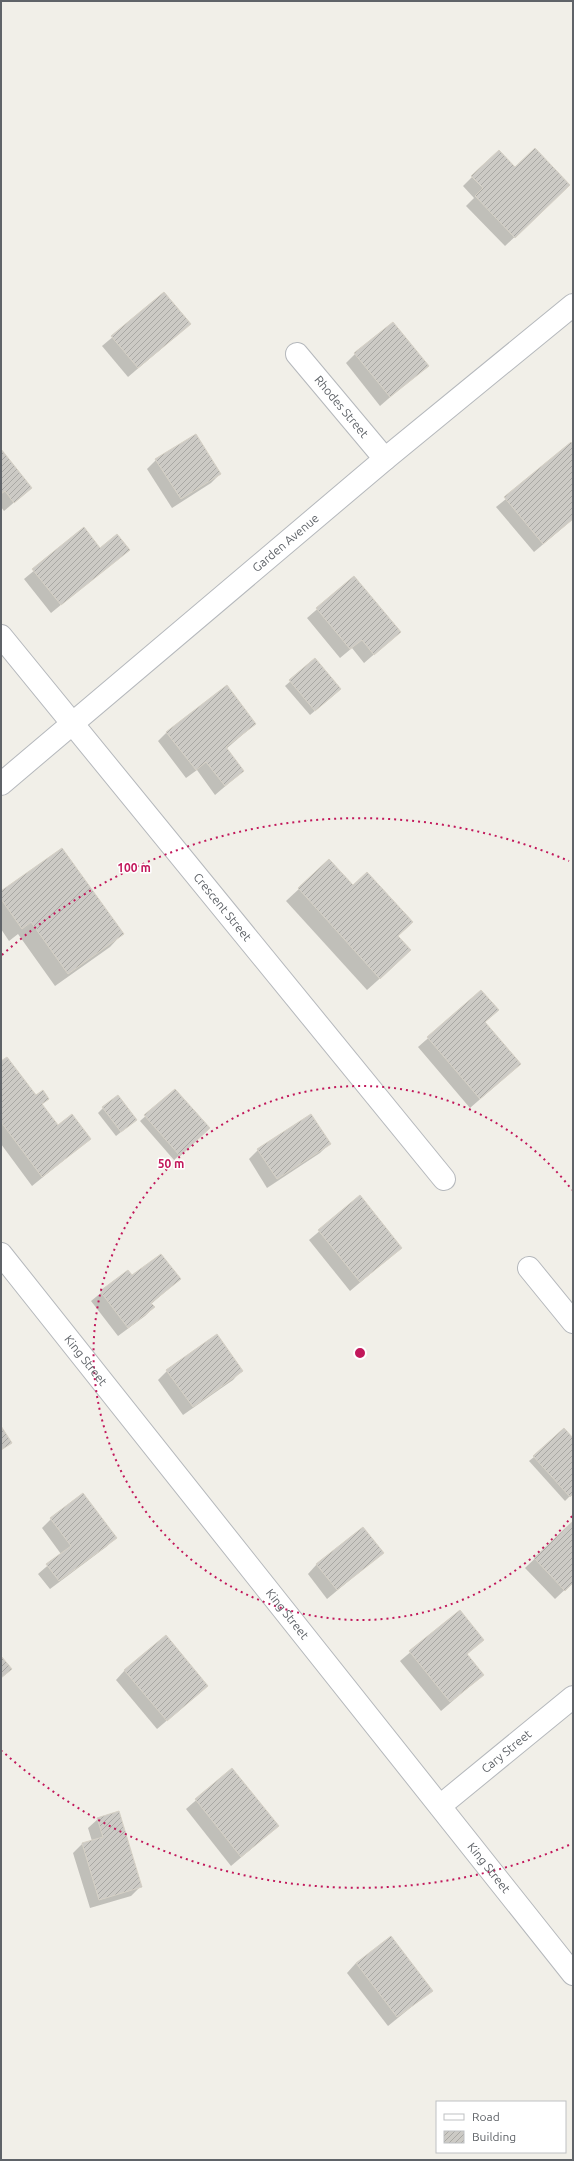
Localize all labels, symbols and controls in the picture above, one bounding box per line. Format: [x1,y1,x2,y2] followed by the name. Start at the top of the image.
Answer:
[312,373,371,440] street label: Rhodes Street
[250,511,321,574] street label: Garden Avenue
[117,861,151,874] text: 100 m
[191,870,254,944] street label: Crescent Street
[158,1157,184,1170] text: 50 m
[62,1332,110,1388] street label: King Street
[353,1346,367,1360] centre of rings
[264,1586,312,1642] street label: King Street
[479,1727,534,1775] street label: Cary Street
[465,1840,513,1896] street label: King Street
[436,2101,566,2153] legend
[472,2110,500,2123] text: Road
[472,2130,516,2143] text: Building

